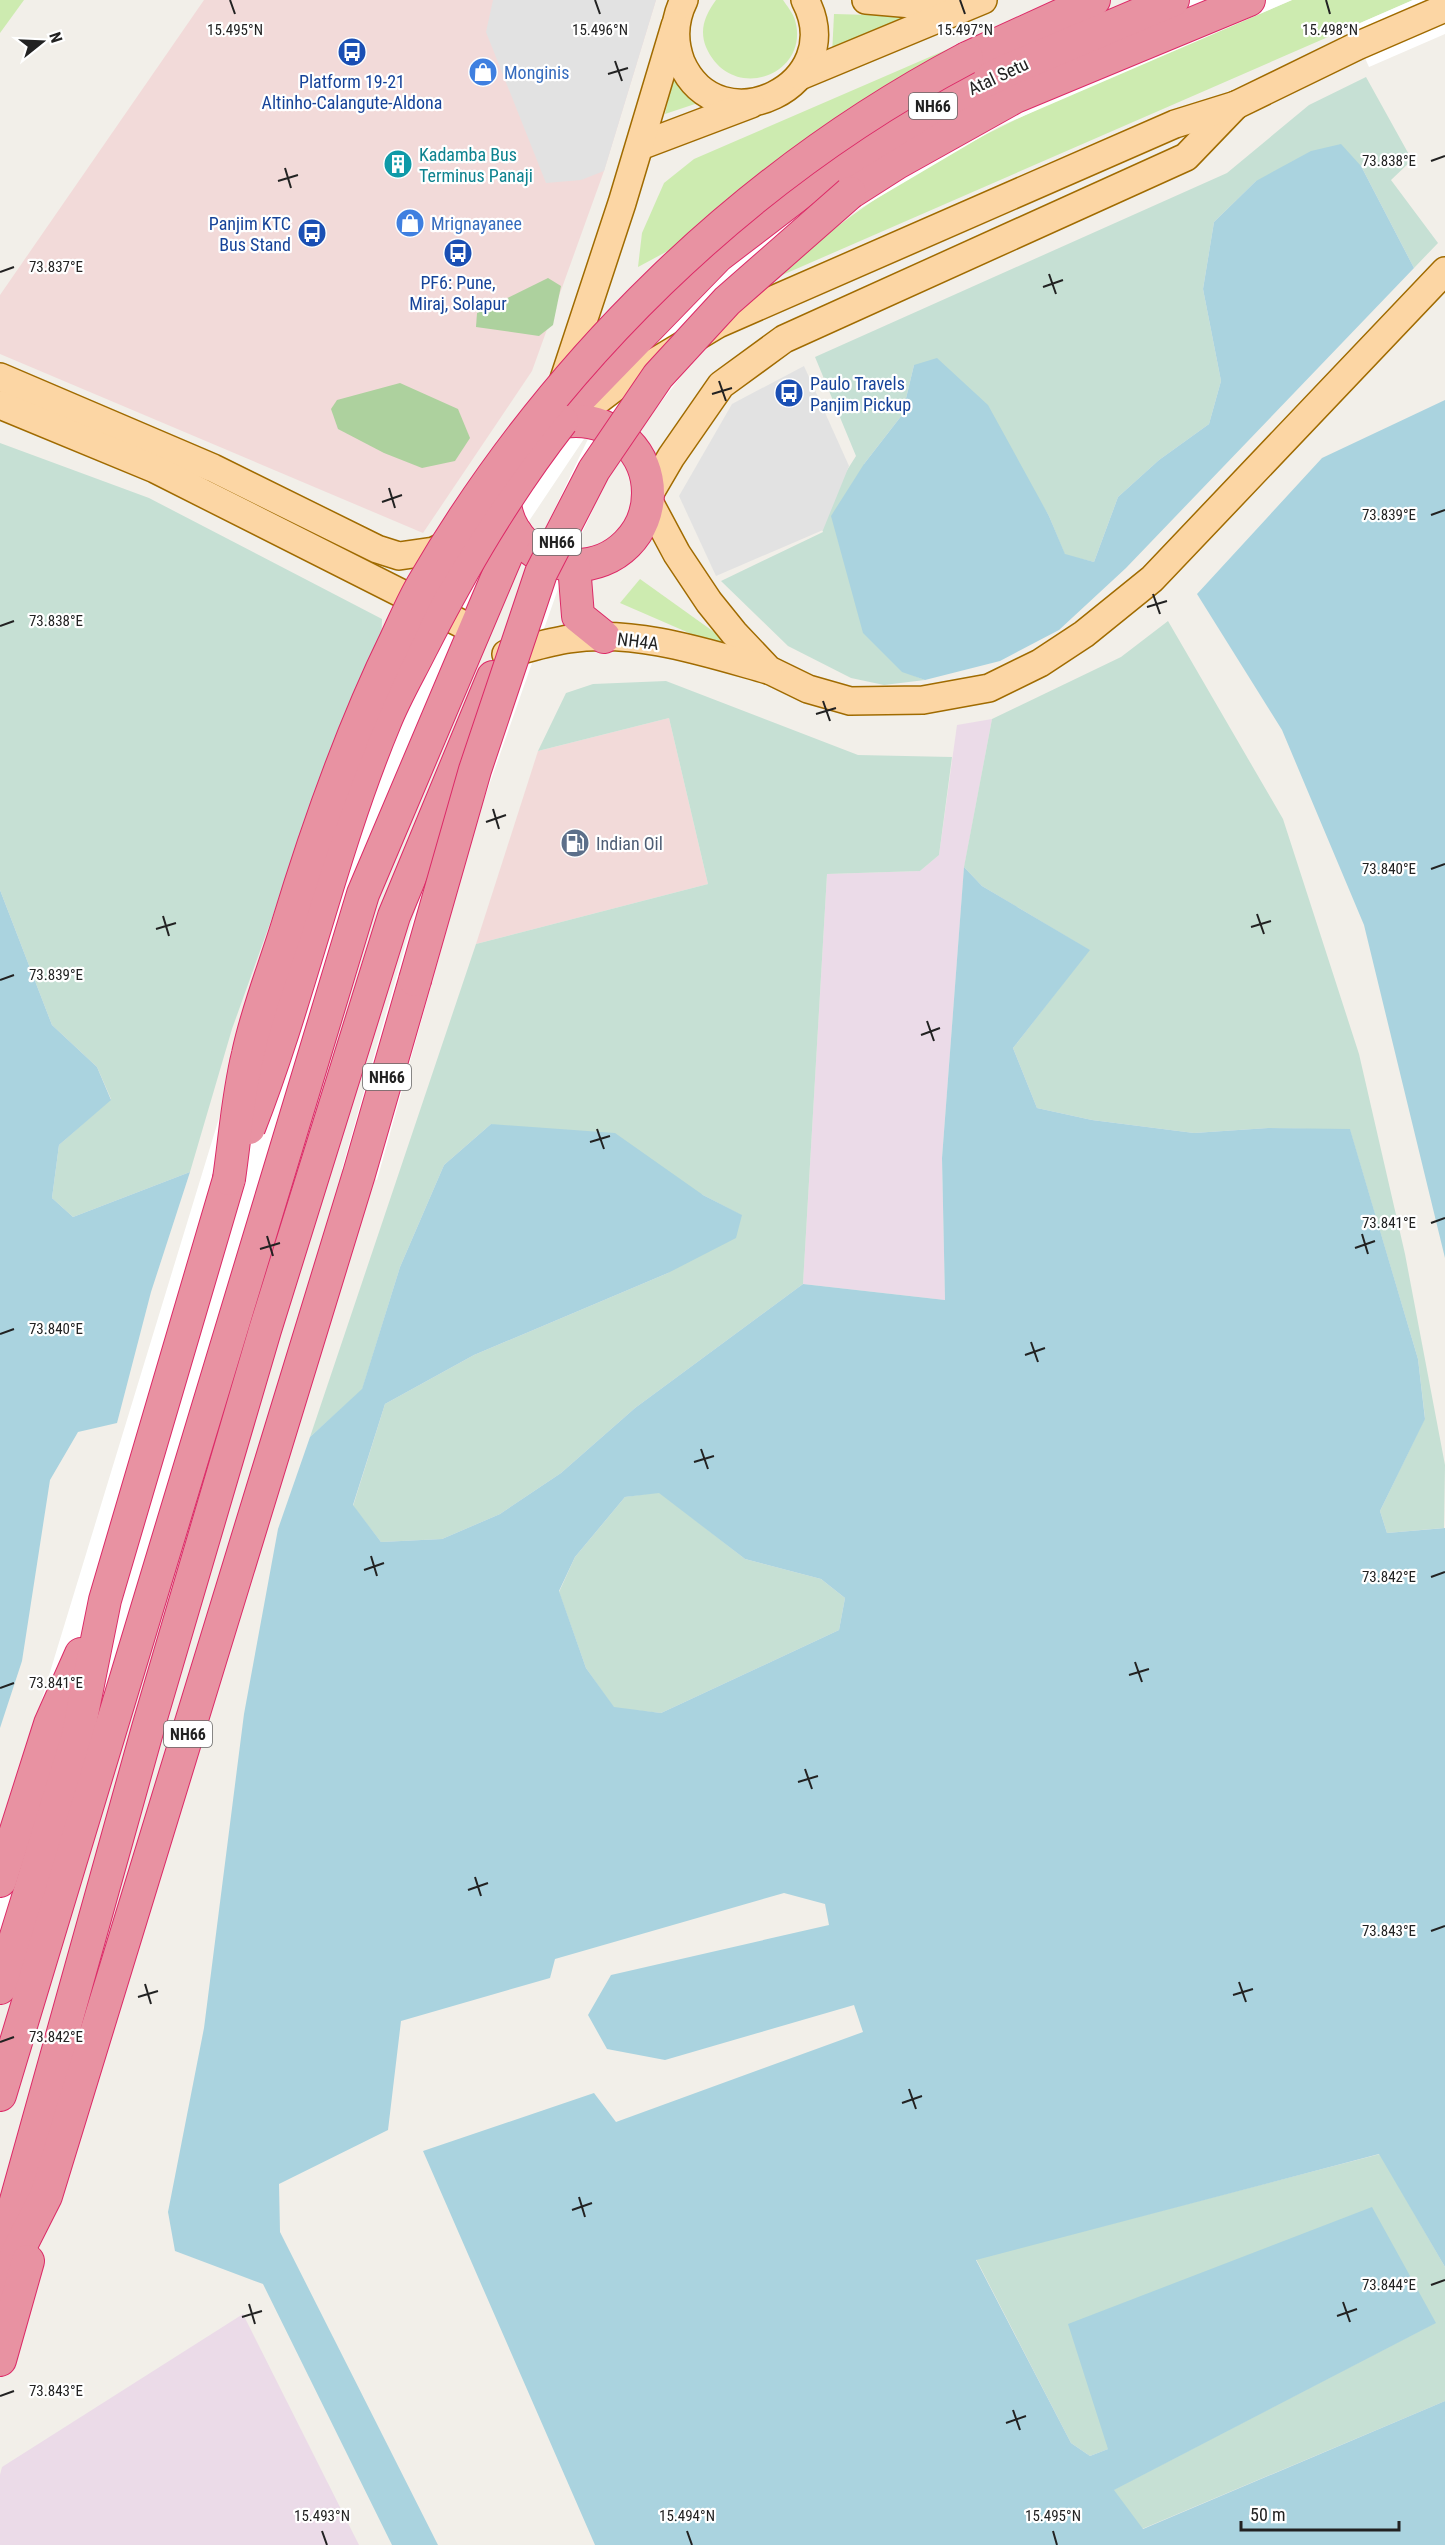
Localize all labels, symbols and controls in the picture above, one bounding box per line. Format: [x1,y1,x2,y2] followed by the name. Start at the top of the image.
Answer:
[12,12,72,72] north arrow
[207,21,263,39] text: 15.495°N
[572,21,628,39] text: 15.496°N
[937,21,993,39] text: 15.497°N
[1302,21,1358,39] text: 15.498°N
[45,30,66,45] text: N
[336,36,368,68] bus stop icon: Platform 19-21 Altinho-Calangute-Aldona
[964,53,1032,99] street label: Atal Setu
[467,56,499,88] shop icon: Monginis
[504,62,569,83] place label: Monginis
[262,71,442,113] place label: Platform 19-21 Altinho-Calangute-Aldona
[909,93,957,119] road number: NH66
[419,144,533,186] place label: Kadamba Bus Terminus Panaji
[382,148,414,180] building icon: Kadamba Bus Terminus Panaji
[1362,152,1416,170] text: 73.838°E
[394,207,426,239] shop icon: Mrignayanee
[209,213,291,255] place label: Panjim KTC Bus Stand
[431,213,522,234] place label: Mrignayanee
[296,217,328,249] bus stop icon: Panjim KTC Bus Stand
[442,237,474,269] bus stop icon: PF6: Pune, Miraj, Solapur
[29,258,83,276] text: 73.837°E
[409,272,507,314] place label: PF6: Pune, Miraj, Solapur
[810,373,911,415] place label: Paulo Travels Panjim Pickup
[773,377,805,409] bus stop icon: Paulo Travels Panjim Pickup
[1362,506,1416,524] text: 73.839°E
[533,529,581,555] road number: NH66
[29,612,83,630] text: 73.838°E
[616,628,661,654] street label: NH4A
[559,827,591,859] fuel station icon: Indian Oil
[596,833,663,854] place label: Indian Oil
[1362,860,1416,878] text: 73.840°E
[29,966,83,984] text: 73.839°E
[363,1064,411,1090] road number: NH66
[1362,1214,1416,1232] text: 73.841°E
[29,1320,83,1338] text: 73.840°E
[1362,1568,1416,1586] text: 73.842°E
[29,1674,83,1692] text: 73.841°E
[164,1721,212,1747] road number: NH66
[1362,1922,1416,1940] text: 73.843°E
[29,2028,83,2046] text: 73.842°E
[1362,2276,1416,2294] text: 73.844°E
[29,2382,83,2400] text: 73.843°E
[1241,2494,1398,2532] scale bar
[1250,2504,1285,2525] text: 50 m
[294,2507,350,2525] text: 15.493°N
[659,2507,715,2525] text: 15.494°N
[1025,2507,1081,2525] text: 15.495°N

